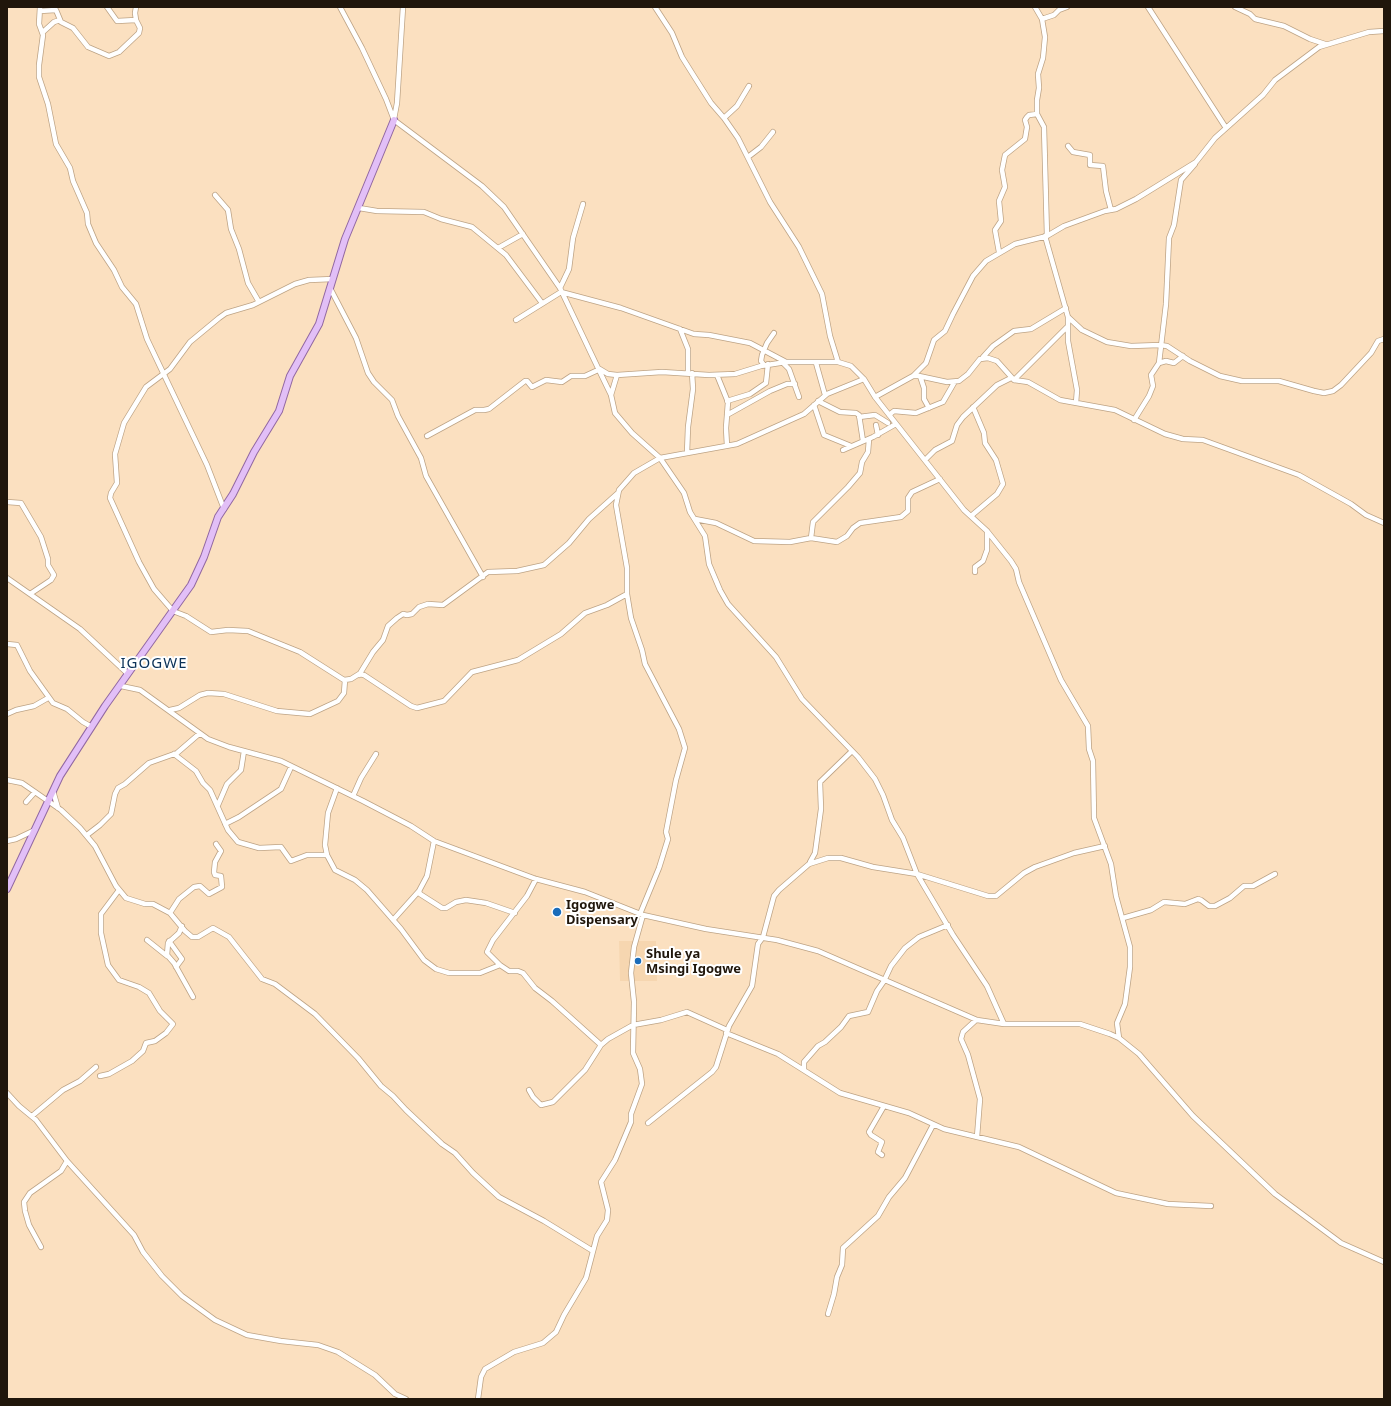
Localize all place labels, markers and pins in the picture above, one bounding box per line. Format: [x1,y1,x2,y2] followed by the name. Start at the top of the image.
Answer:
[566,897,638,928] place label: Igogwe Dispensary
[551,906,563,918] marker: Igogwe Dispensary
[646,946,741,977] place label: Shule ya Msingi Igogwe
[633,956,643,966] marker: Shule ya Msingi Igogwe

